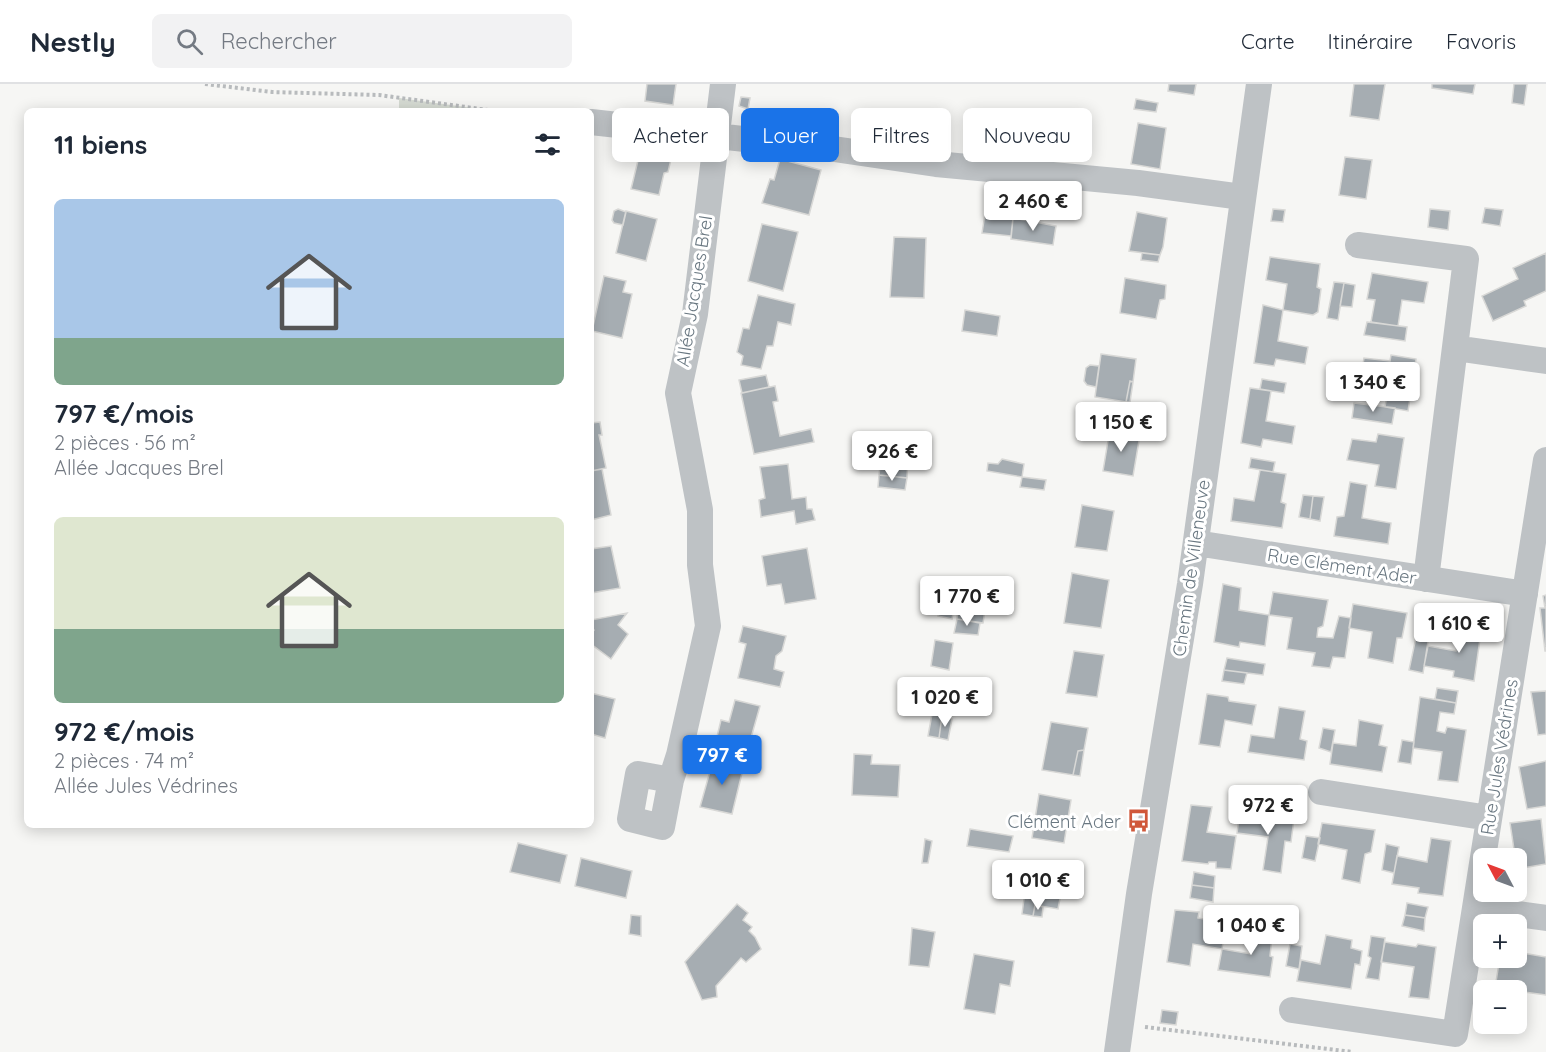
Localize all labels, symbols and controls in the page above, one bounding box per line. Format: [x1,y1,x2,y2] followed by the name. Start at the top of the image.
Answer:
[152,14,572,68] search box
[30,24,116,59] text: Nestly
[173,25,206,58] icon: search
[221,27,337,55] text: Rechercher
[1241,28,1295,54] text: Carte
[1328,28,1413,54] text: Itinéraire
[1446,28,1516,54] text: Favoris
[612,108,729,162] chip: Acheter
[741,108,839,162] chip: Louer
[851,108,951,162] chip: Filtres
[963,108,1092,162] chip: Nouveau
[54,128,147,161] text: 11 biens
[531,128,564,161] icon: filters
[978,181,1088,232] pin: 2 460 €
[998,188,1068,213] text: 2 460 €
[671,214,717,368] street label: Allée Jacques Brel
[255,238,363,346] icon: home
[1318,362,1428,413] pin: 1 340 €
[1340,369,1406,394] text: 1 340 €
[54,397,194,430] text: 797 €/mois
[1066,402,1176,453] pin: 1 150 €
[1089,409,1153,434] text: 1 150 €
[54,430,196,455] text: 2 pièces · 56 m²
[850,431,934,482] pin: 926 €
[866,438,918,463] text: 926 €
[54,455,224,480] text: Allée Jacques Brel
[1167,478,1215,658] street label: Chemin de Villeneuve
[1266,543,1418,589] street label: Rue Clément Ader
[255,556,363,664] icon: home
[912,576,1022,627] pin: 1 770 €
[934,583,1000,608] text: 1 770 €
[1404,603,1514,654] pin: 1 610 €
[1428,610,1490,635] text: 1 610 €
[890,677,1000,728] pin: 1 020 €
[1475,677,1523,837] street label: Rue Jules Védrines
[911,684,979,709] text: 1 020 €
[54,715,194,748] text: 972 €/mois
[680,735,764,786] pin: 797 €
[697,742,747,767] text: 797 €
[54,748,194,773] text: 2 pièces · 74 m²
[54,773,238,798] text: Allée Jules Védrines
[1226,785,1310,836] pin: 972 €
[1242,792,1294,817] text: 972 €
[1126,808,1152,834] bus stop icon: Clément Ader
[1007,810,1121,833] place label: Clément Ader
[1473,848,1527,902] north arrow
[1473,848,1527,1034] map controls
[983,860,1093,911] pin: 1 010 €
[1006,867,1070,892] text: 1 010 €
[1196,905,1306,956] pin: 1 040 €
[1217,912,1285,937] text: 1 040 €
[1473,914,1527,968] button: +
[1473,980,1527,1034] button: −

